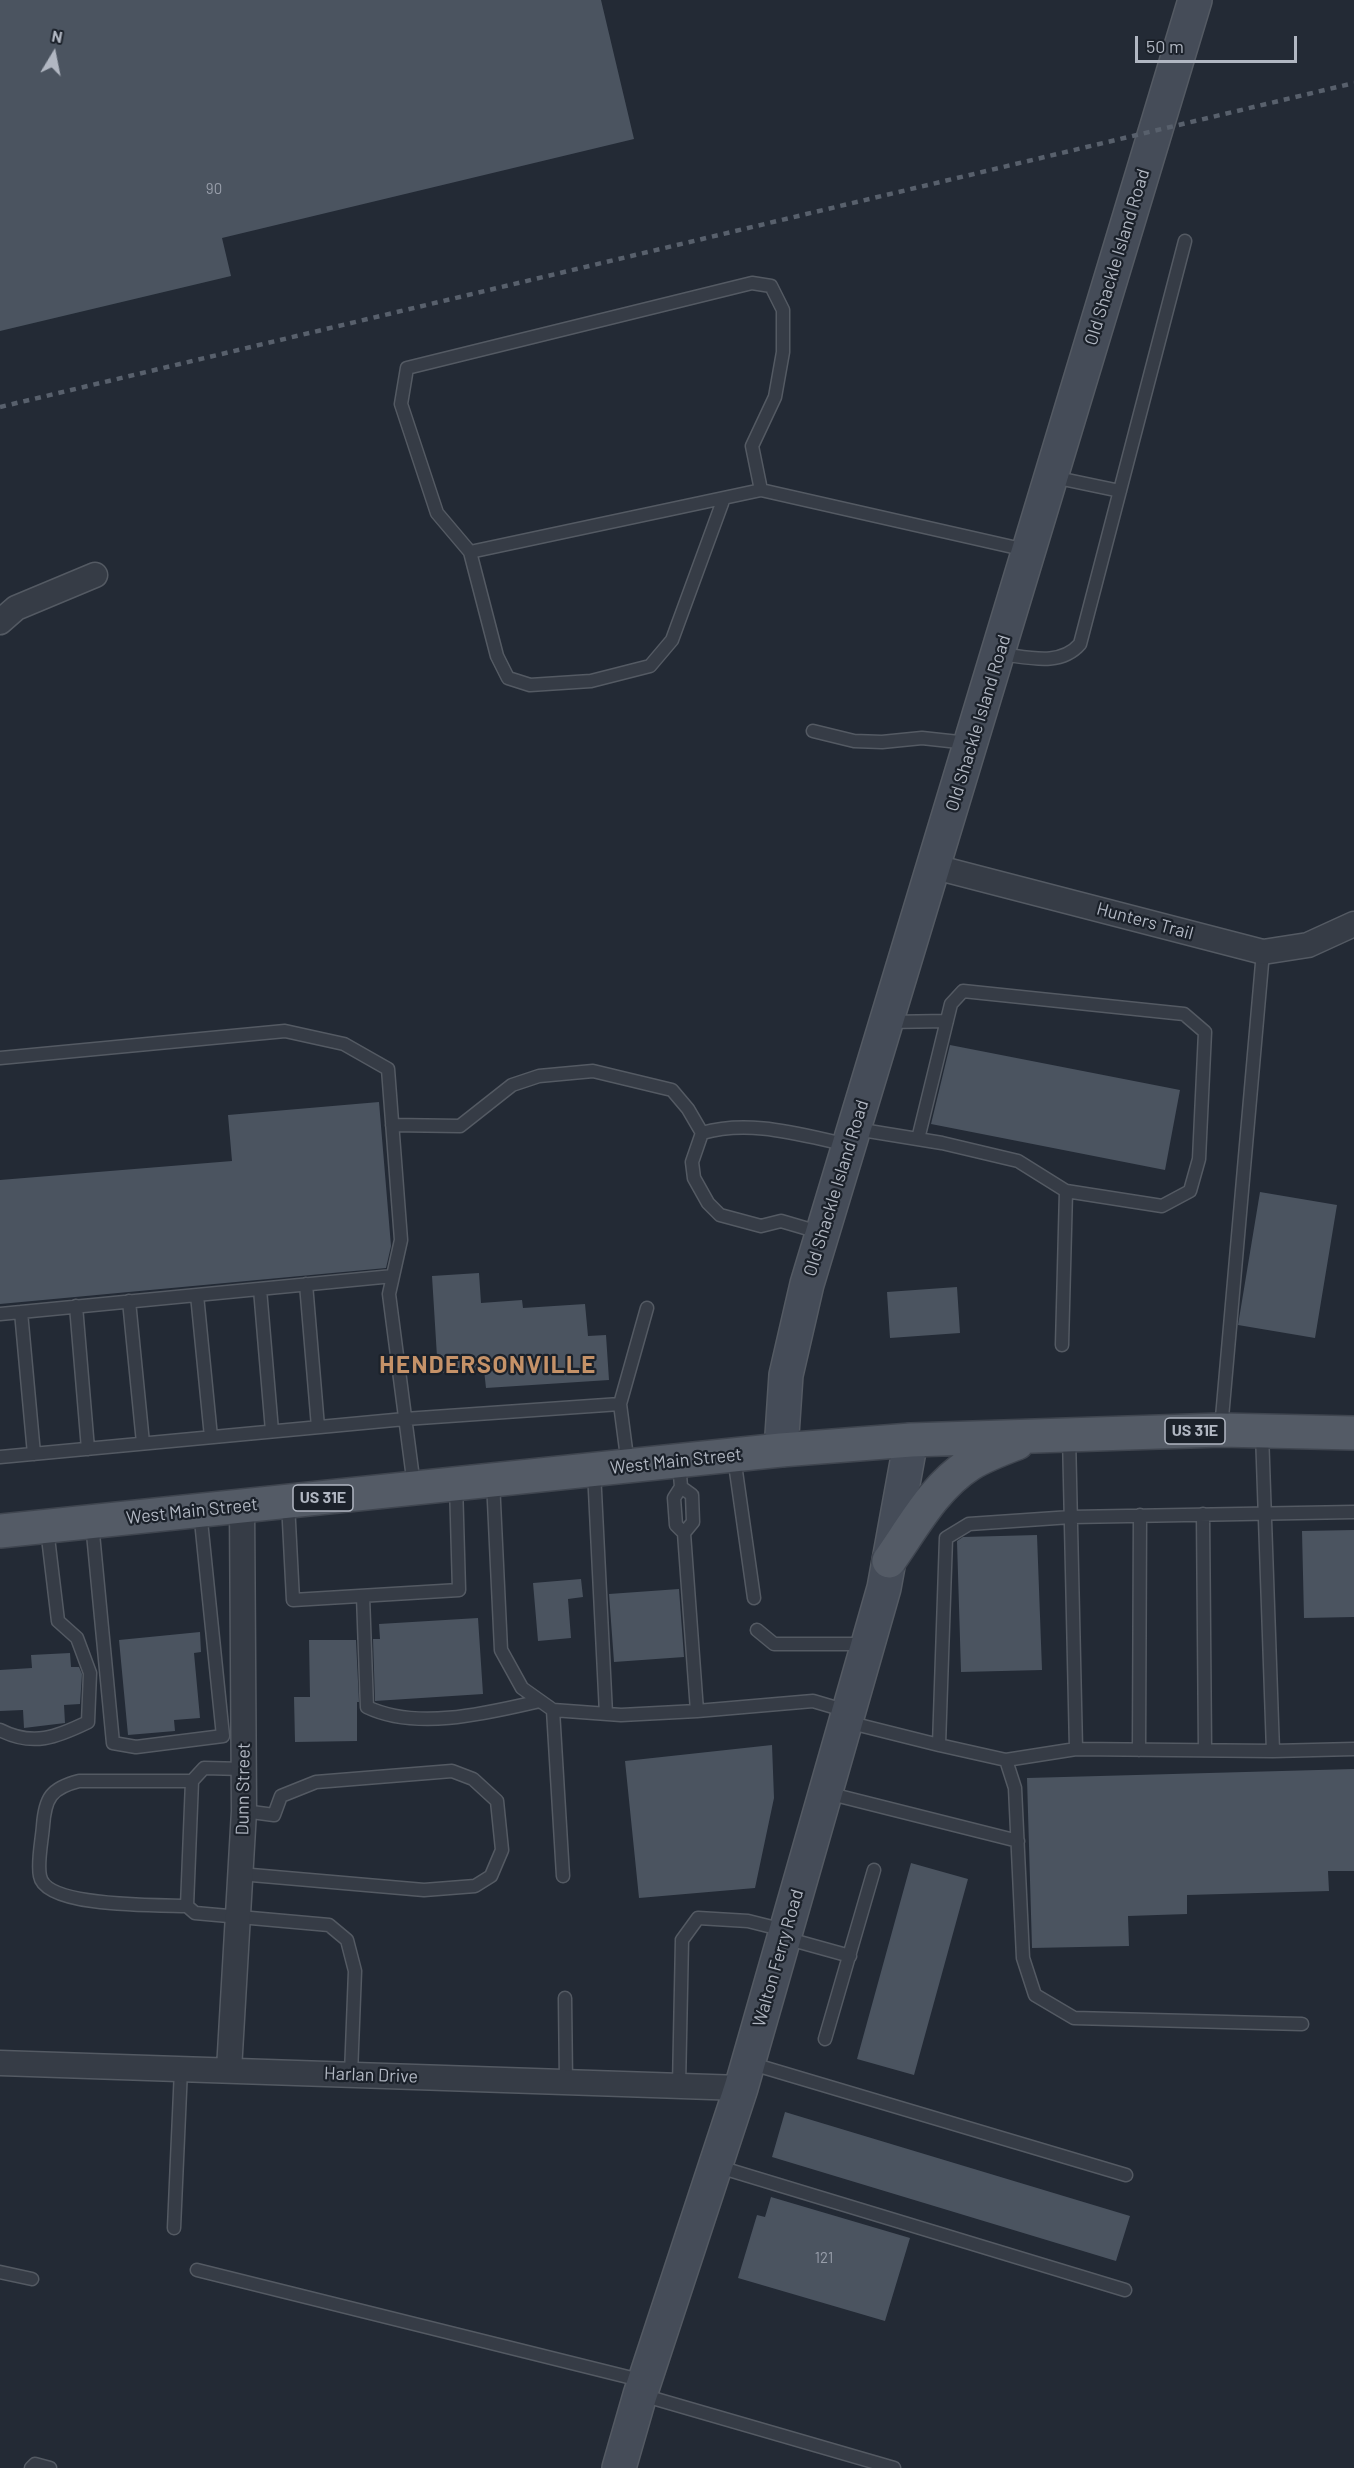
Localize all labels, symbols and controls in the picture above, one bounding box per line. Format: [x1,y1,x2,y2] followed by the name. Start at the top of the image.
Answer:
[24,24,84,84] north arrow
[1138,24,1300,62] scale bar
[50,26,64,46] text: N
[1146,35,1184,57] text: 50 m
[1080,166,1154,348] street label: Old Shackle Island Road
[206,180,222,198] house number: 90
[941,632,1015,814] street label: Old Shackle Island Road
[1094,898,1196,944] street label: Hunters Trail
[799,1097,873,1279] street label: Old Shackle Island Road
[379,1351,597,1379] district label: HENDERSONVILLE
[1165,1418,1225,1444] road number: US 31E
[609,1443,743,1479] street label: West Main Street
[293,1485,353,1511] road number: US 31E
[125,1493,259,1529] street label: West Main Street
[231,1742,255,1836] street label: Dunn Street
[748,1887,808,2029] street label: Walton Ferry Road
[324,2063,418,2087] street label: Harlan Drive
[815,2249,833,2267] house number: 121

